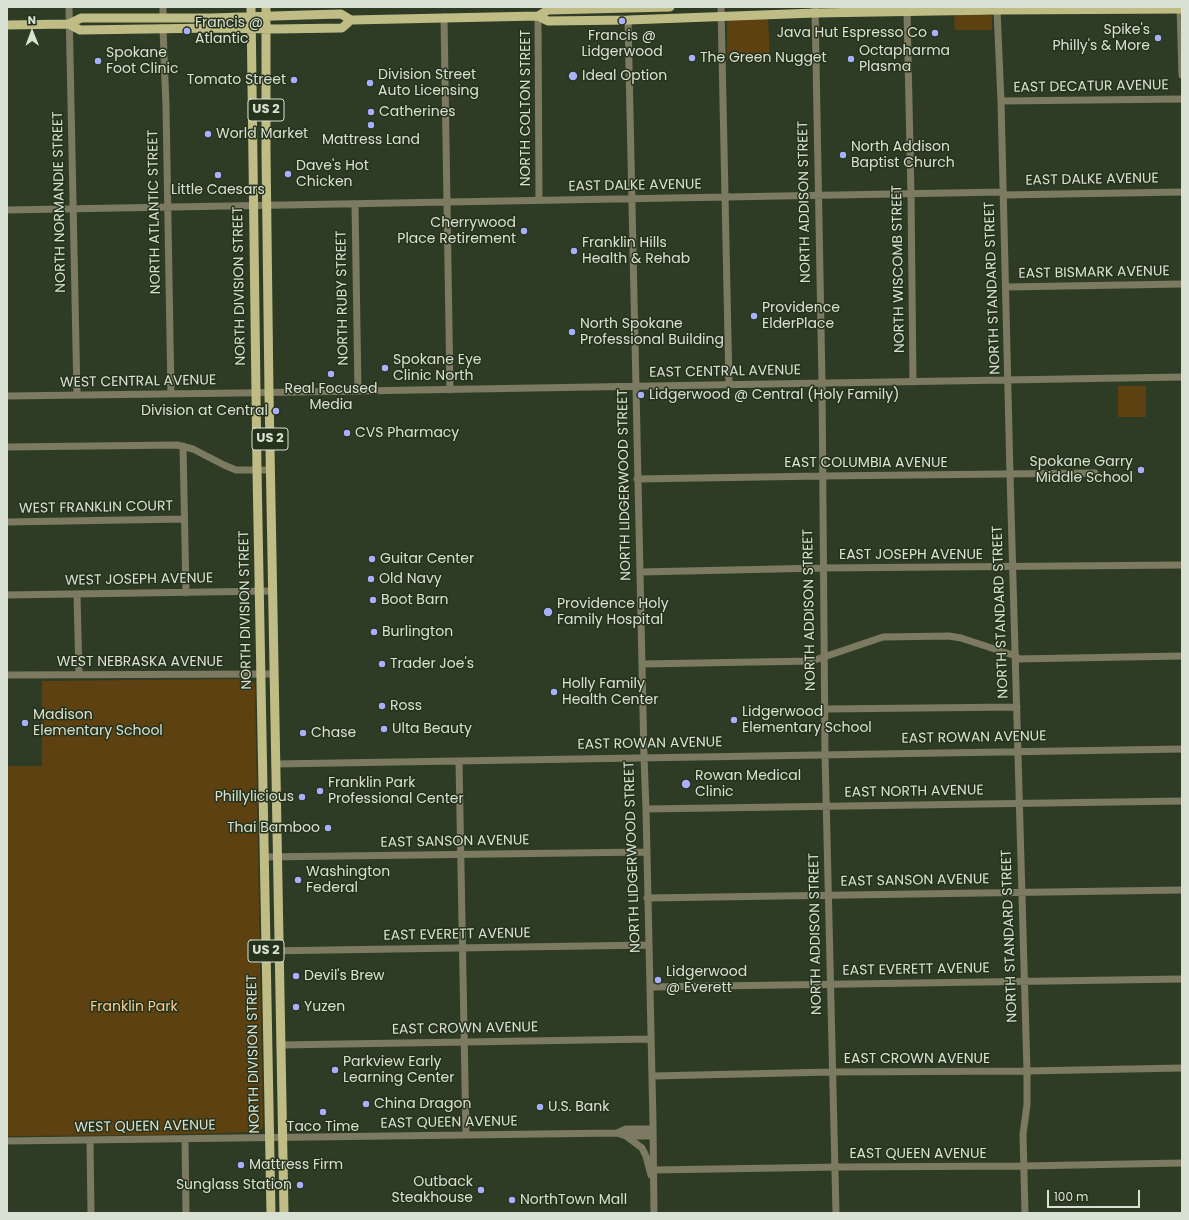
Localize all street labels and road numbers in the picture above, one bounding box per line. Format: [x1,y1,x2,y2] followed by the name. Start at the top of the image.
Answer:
[518,30,534,186] street label: NORTH COLTON STREET
[1013,77,1169,97] street label: EAST DECATUR AVENUE
[248,99,284,121] road number: US 2
[50,111,70,293] street label: NORTH NORMANDIE STREET
[795,121,815,283] street label: NORTH ADDISON STREET
[145,130,165,294] street label: NORTH ATLANTIC STREET
[1025,170,1159,190] street label: EAST DALKE AVENUE
[568,176,702,196] street label: EAST DALKE AVENUE
[889,185,909,353] street label: NORTH WISCOMB STREET
[982,201,1004,375] street label: NORTH STANDARD STREET
[230,206,250,366] street label: NORTH DIVISION STREET
[333,230,353,366] street label: NORTH RUBY STREET
[1018,263,1170,283] street label: EAST BISMARK AVENUE
[649,362,801,382] street label: EAST CENTRAL AVENUE
[60,372,216,392] street label: WEST CENTRAL AVENUE
[615,389,635,581] street label: NORTH LIDGERWOOD STREET
[252,428,288,450] road number: US 2
[784,455,948,471] street label: EAST COLUMBIA AVENUE
[19,498,173,518] street label: WEST FRANKLIN COURT
[990,525,1012,699] street label: NORTH STANDARD STREET
[800,529,820,691] street label: NORTH ADDISON STREET
[236,530,256,690] street label: NORTH DIVISION STREET
[839,547,983,563] street label: EAST JOSEPH AVENUE
[65,570,213,590] street label: WEST JOSEPH AVENUE
[57,654,223,670] street label: WEST NEBRASKA AVENUE
[901,728,1047,748] street label: EAST ROWAN AVENUE
[577,734,723,754] street label: EAST ROWAN AVENUE
[621,761,645,953] street label: NORTH LIDGERWOOD STREET
[844,782,984,802] street label: EAST NORTH AVENUE
[380,832,530,852] street label: EAST SANSON AVENUE
[999,849,1021,1023] street label: NORTH STANDARD STREET
[806,853,826,1015] street label: NORTH ADDISON STREET
[840,871,990,891] street label: EAST SANSON AVENUE
[383,925,531,945] street label: EAST EVERETT AVENUE
[248,940,284,962] road number: US 2
[842,960,990,980] street label: EAST EVERETT AVENUE
[244,974,264,1134] street label: NORTH DIVISION STREET
[392,1019,538,1039] street label: EAST CROWN AVENUE
[844,1051,990,1067] street label: EAST CROWN AVENUE
[380,1113,518,1133] street label: EAST QUEEN AVENUE
[74,1117,216,1137] street label: WEST QUEEN AVENUE
[849,1146,987,1162] street label: EAST QUEEN AVENUE

